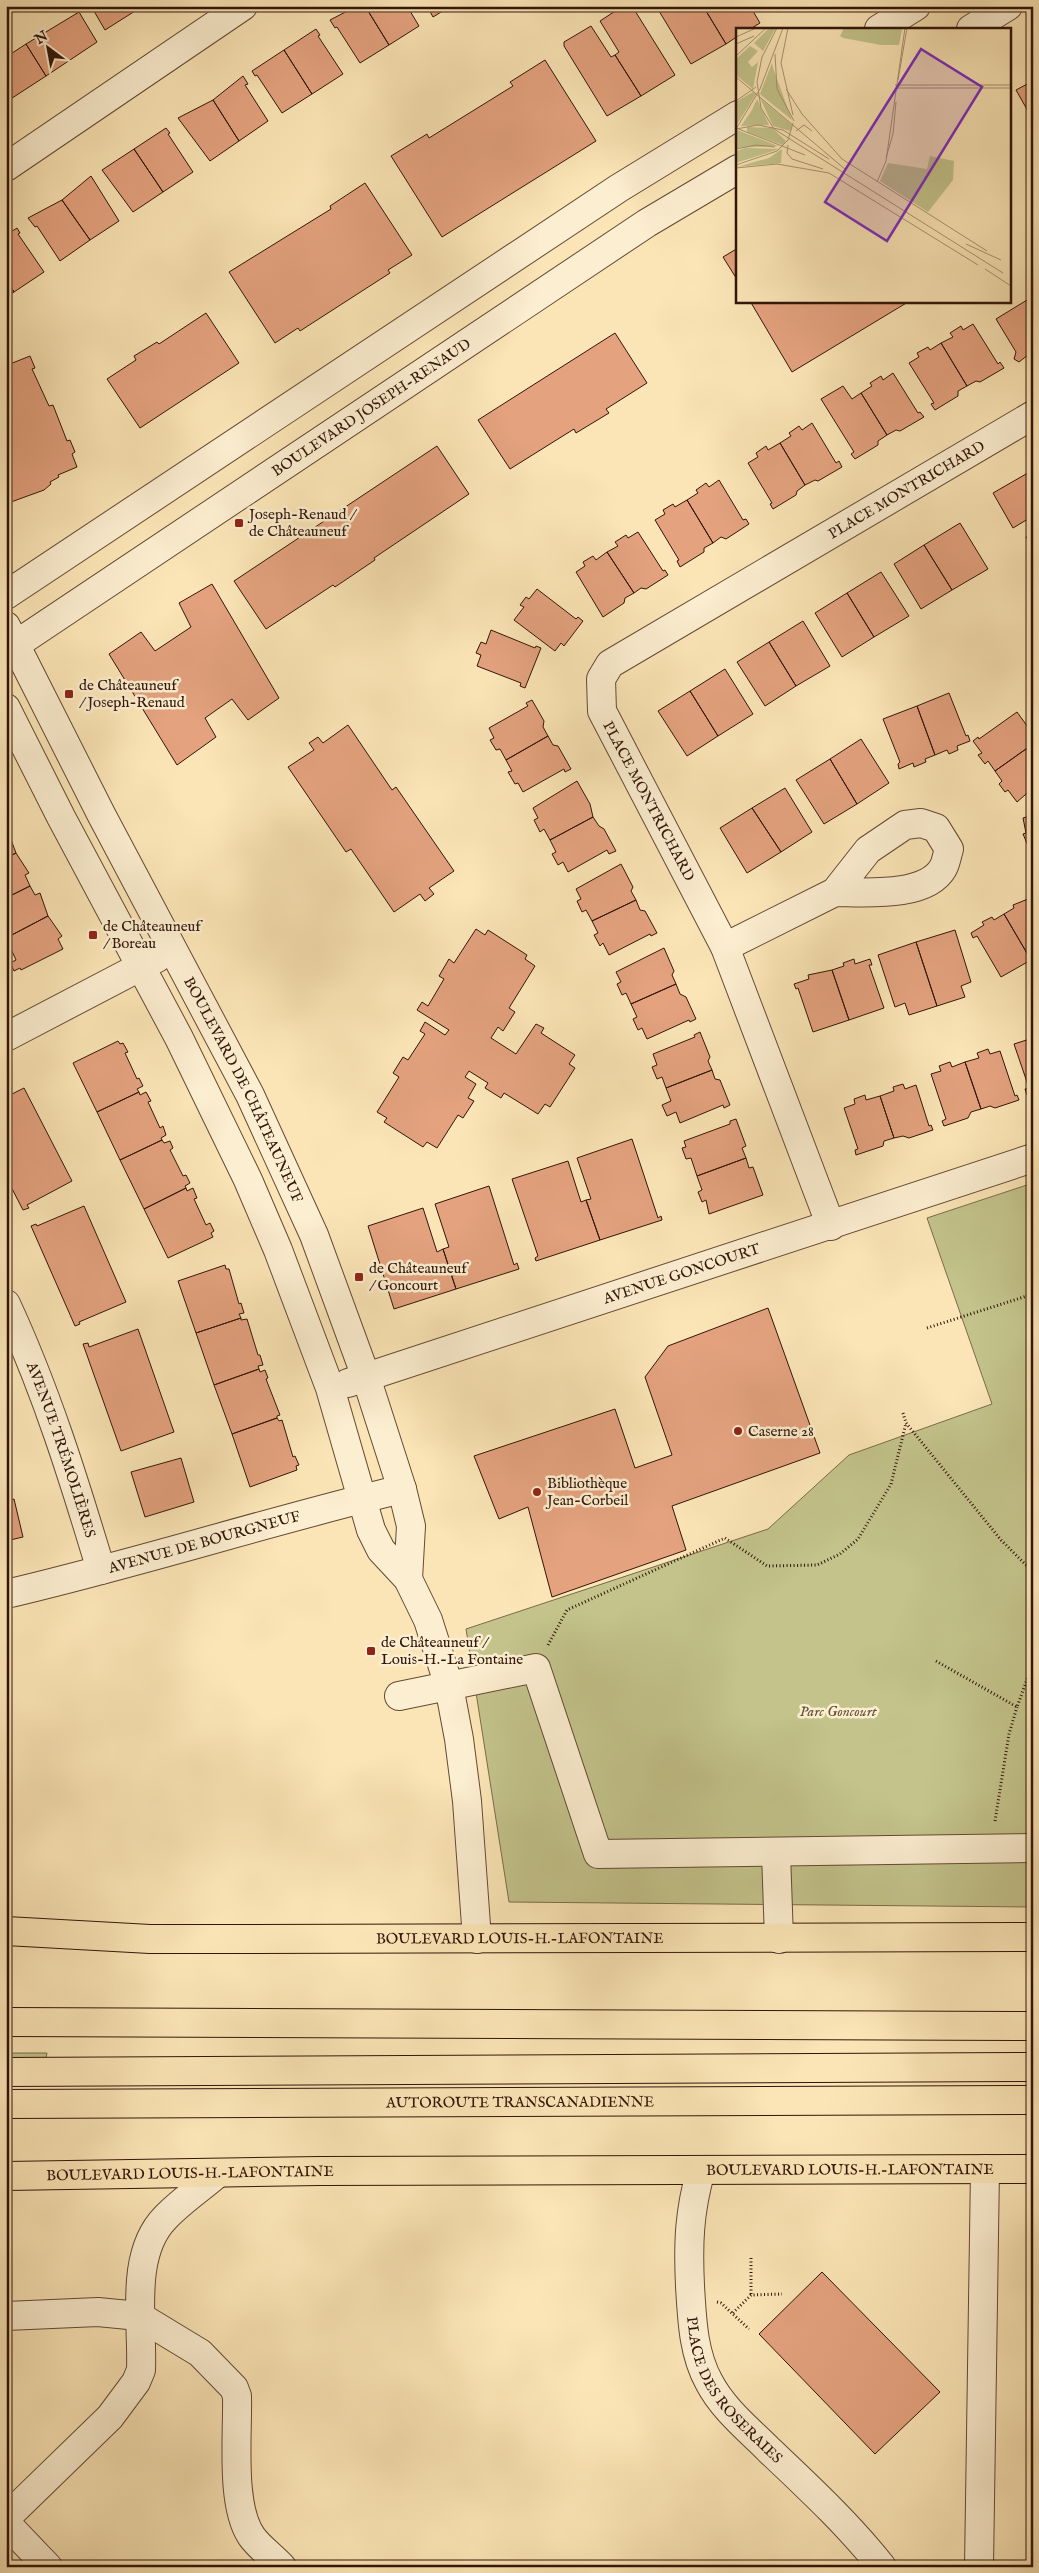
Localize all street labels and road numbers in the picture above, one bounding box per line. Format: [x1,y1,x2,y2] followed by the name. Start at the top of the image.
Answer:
[268,334,475,481] street label: BOULEVARD JOSEPH-RENAUD
[825,436,988,543] street label: PLACE MONTRICHARD
[598,718,699,885] street label: PLACE MONTRICHARD
[179,974,307,1206] street label: BOULEVARD DE CHÂTEAUNEUF
[600,1239,762,1309] street label: AVENUE GONCOURT
[22,1358,100,1540] street label: AVENUE TRÉMOLIÈRES
[106,1507,303,1578] street label: AVENUE DE BOURGNEUF
[376,1929,664,1949] street label: BOULEVARD LOUIS-H.-LAFONTAINE
[385,2092,654,2113] street label: AUTOROUTE TRANSCANADIENNE
[706,2160,994,2180] street label: BOULEVARD LOUIS-H.-LAFONTAINE
[46,2162,334,2185] street label: BOULEVARD LOUIS-H.-LAFONTAINE
[682,2316,786,2468] street label: PLACE DES ROSERAIES

